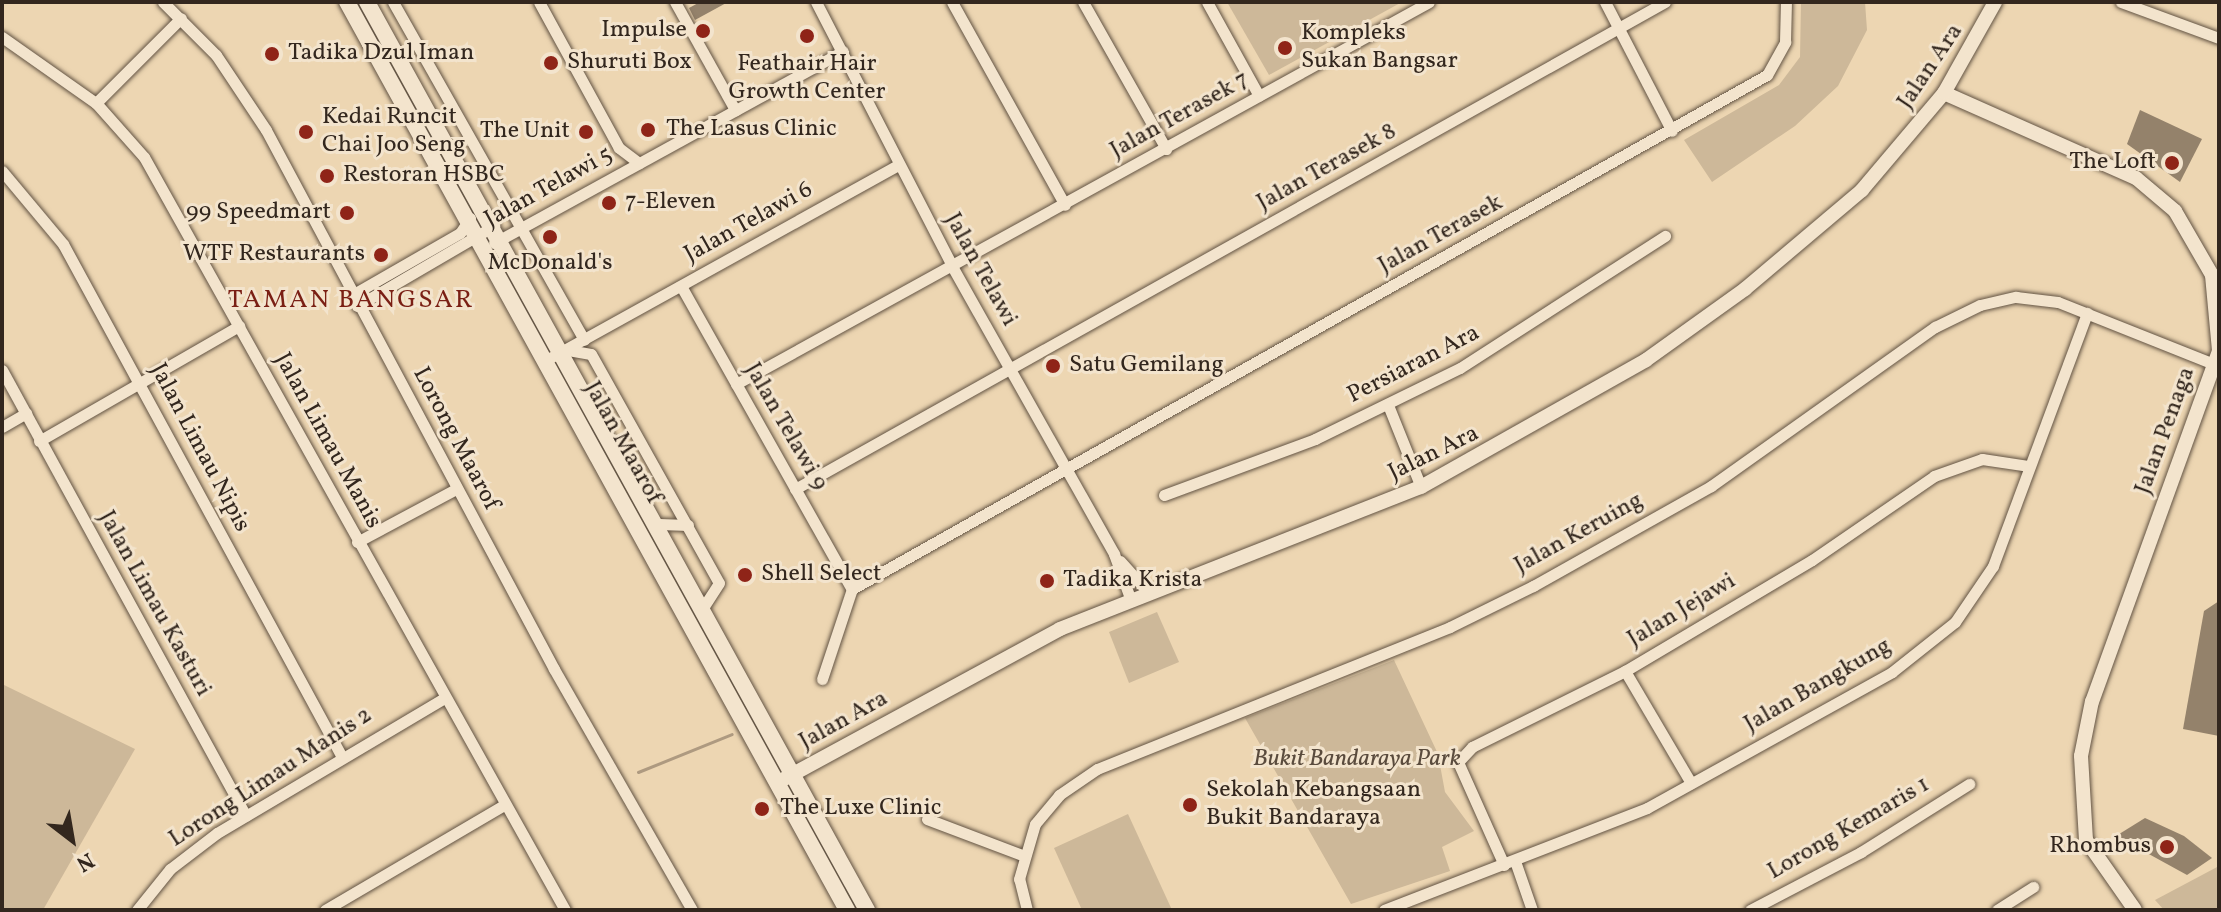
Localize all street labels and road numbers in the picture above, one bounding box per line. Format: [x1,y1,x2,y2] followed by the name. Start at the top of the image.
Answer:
[1892,19,1970,115] street label: Jalan Ara
[1105,66,1255,166] street label: Jalan Terasek 7
[1252,118,1402,218] street label: Jalan Terasek 8
[480,141,618,235] street label: Jalan Telawi 5
[679,176,819,270] street label: Jalan Telawi 6
[1373,189,1509,281] street label: Jalan Terasek
[937,208,1023,332] street label: Jalan Telawi
[1343,319,1485,411] street label: Persiaran Ara
[267,348,387,534] street label: Jalan Limau Manis
[737,358,833,496] street label: Jalan Telawi 9
[142,359,256,537] street label: Jalan Limau Nipis
[405,363,505,515] street label: Lorong Maarof
[2130,363,2202,499] street label: Jalan Penaga
[577,377,667,509] street label: Jalan Maarof
[1384,420,1484,488] street label: Jalan Ara
[1510,487,1648,581] street label: Jalan Keruing
[91,506,217,702] street label: Jalan Limau Kasturi
[1623,567,1741,655] street label: Jalan Jejawi
[1739,632,1897,740] street label: Jalan Bangkung
[795,685,893,757] street label: Jalan Ara
[164,702,378,854] street label: Lorong Limau Manis 2
[1763,771,1935,887] street label: Lorong Kemaris 1

